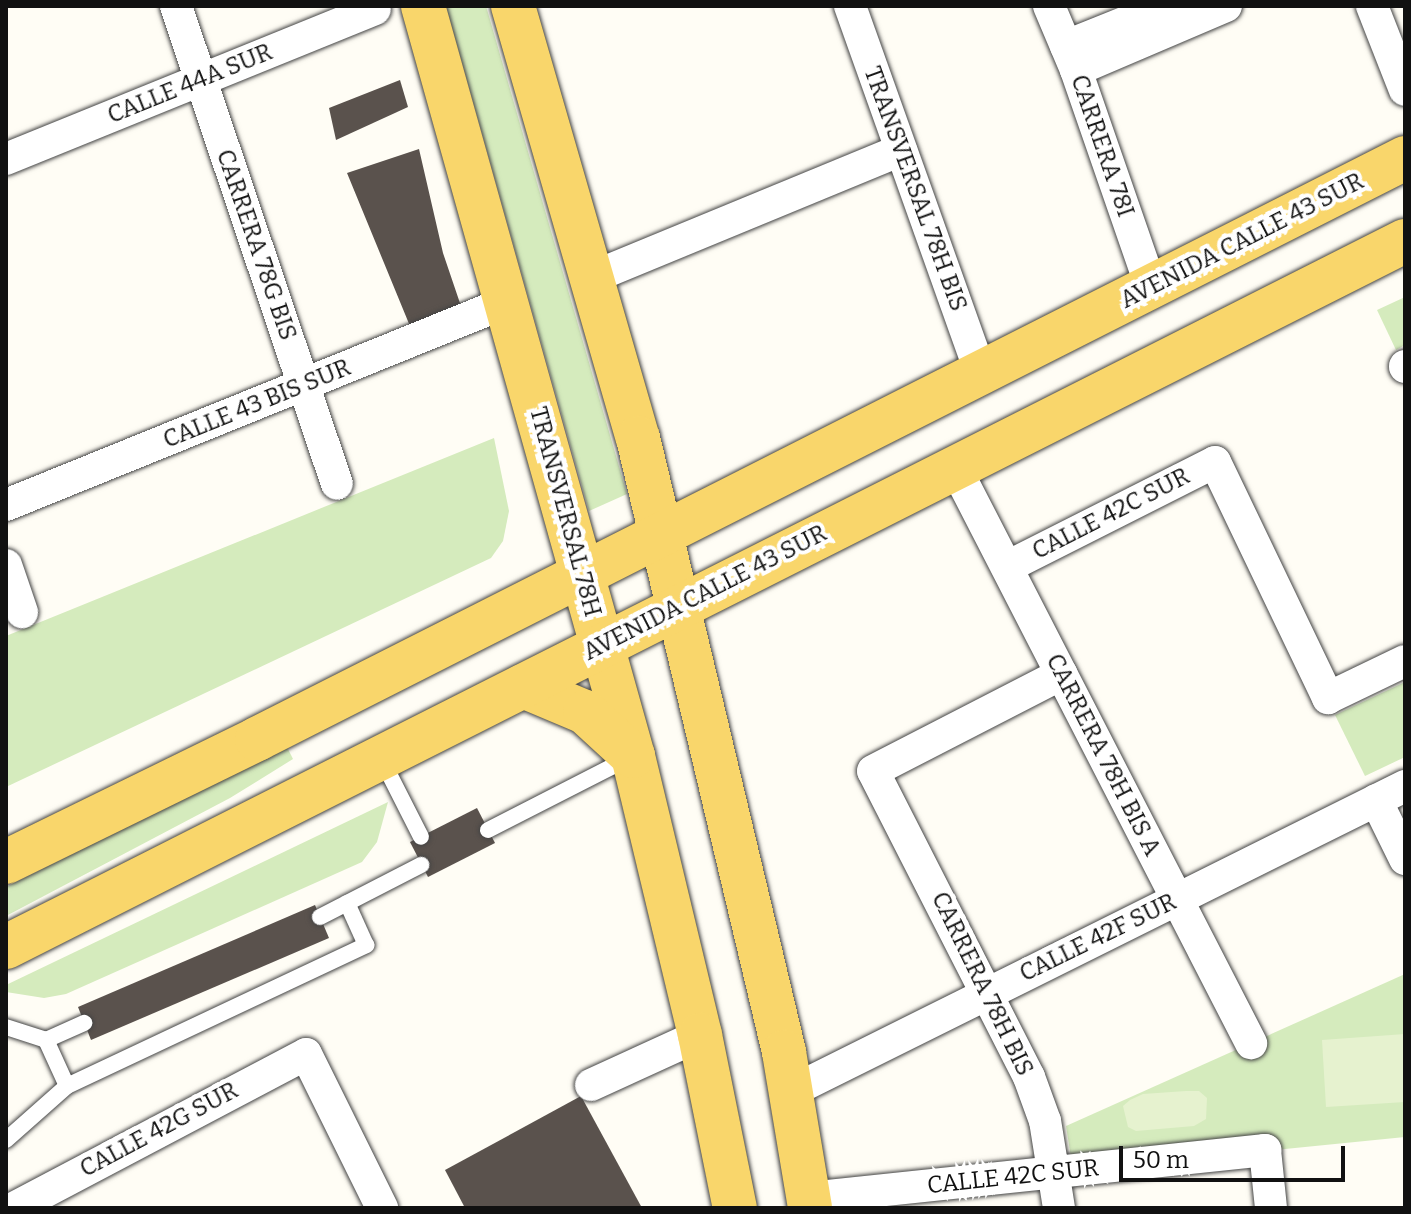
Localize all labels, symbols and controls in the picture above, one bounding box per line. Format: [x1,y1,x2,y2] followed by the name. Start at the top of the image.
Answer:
[103,38,277,130] street label: CALLE 44A SUR
[857,63,973,315] street label: TRANSVERSAL 78H BIS
[1064,71,1140,221] street label: CARRERA 78I
[210,146,302,344] street label: CARRERA 78G BIS
[1115,167,1369,315] street label: AVENIDA CALLE 43 SUR
[159,353,355,455] street label: CALLE 43 BIS SUR
[523,404,607,620] street label: TRANSVERSAL 78H
[1028,462,1194,566] street label: CALLE 42C SUR
[578,519,832,667] street label: AVENIDA CALLE 43 SUR
[1040,649,1166,861] street label: CARRERA 78H BIS A
[925,887,1039,1081] street label: CARRERA 78H BIS
[1015,888,1181,988] street label: CALLE 42F SUR
[75,1076,243,1184] street label: CALLE 42G SUR
[1123,1130,1349,1180] scale bar
[1133,1146,1189,1174] text: 50 m
[926,1154,1100,1200] street label: CALLE 42C SUR

